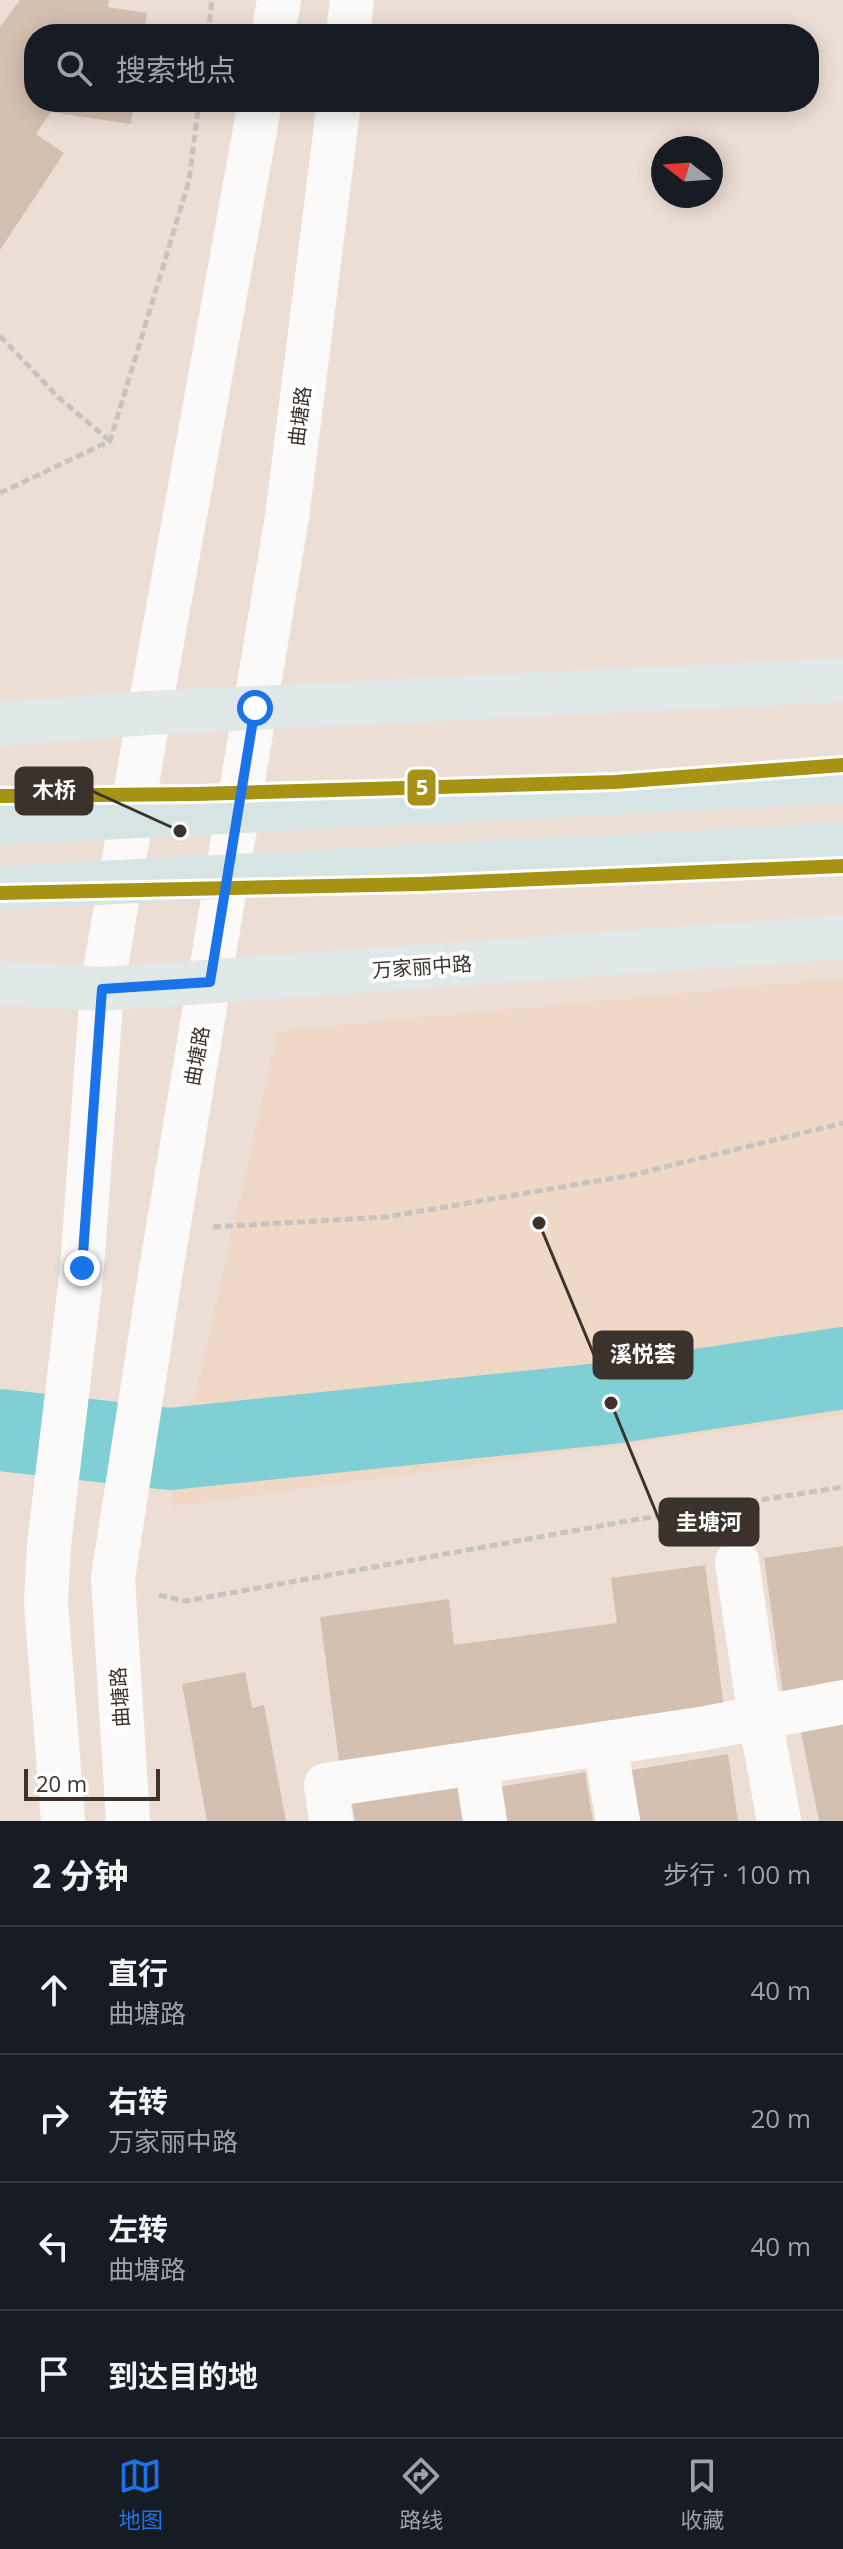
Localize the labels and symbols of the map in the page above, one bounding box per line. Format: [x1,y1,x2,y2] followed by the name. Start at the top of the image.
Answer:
[651,136,723,208] north arrow
[282,385,317,447] street label: 曲塘路
[237,690,273,726] route start
[16,768,92,814] callout: 木桥
[406,768,437,807] line badge: 5
[416,771,428,801] text: 5
[32,774,76,804] text: 木桥
[371,950,473,983] street label: 万家丽中路
[178,1024,215,1088] street label: 曲塘路
[64,1250,100,1286] route end
[594,1332,692,1378] callout: 溪悦荟
[610,1338,676,1368] text: 溪悦荟
[660,1499,758,1545] callout: 圭塘河
[676,1506,742,1536] text: 圭塘河
[104,1666,135,1728] street label: 曲塘路
[24,1765,160,1801] scale bar

